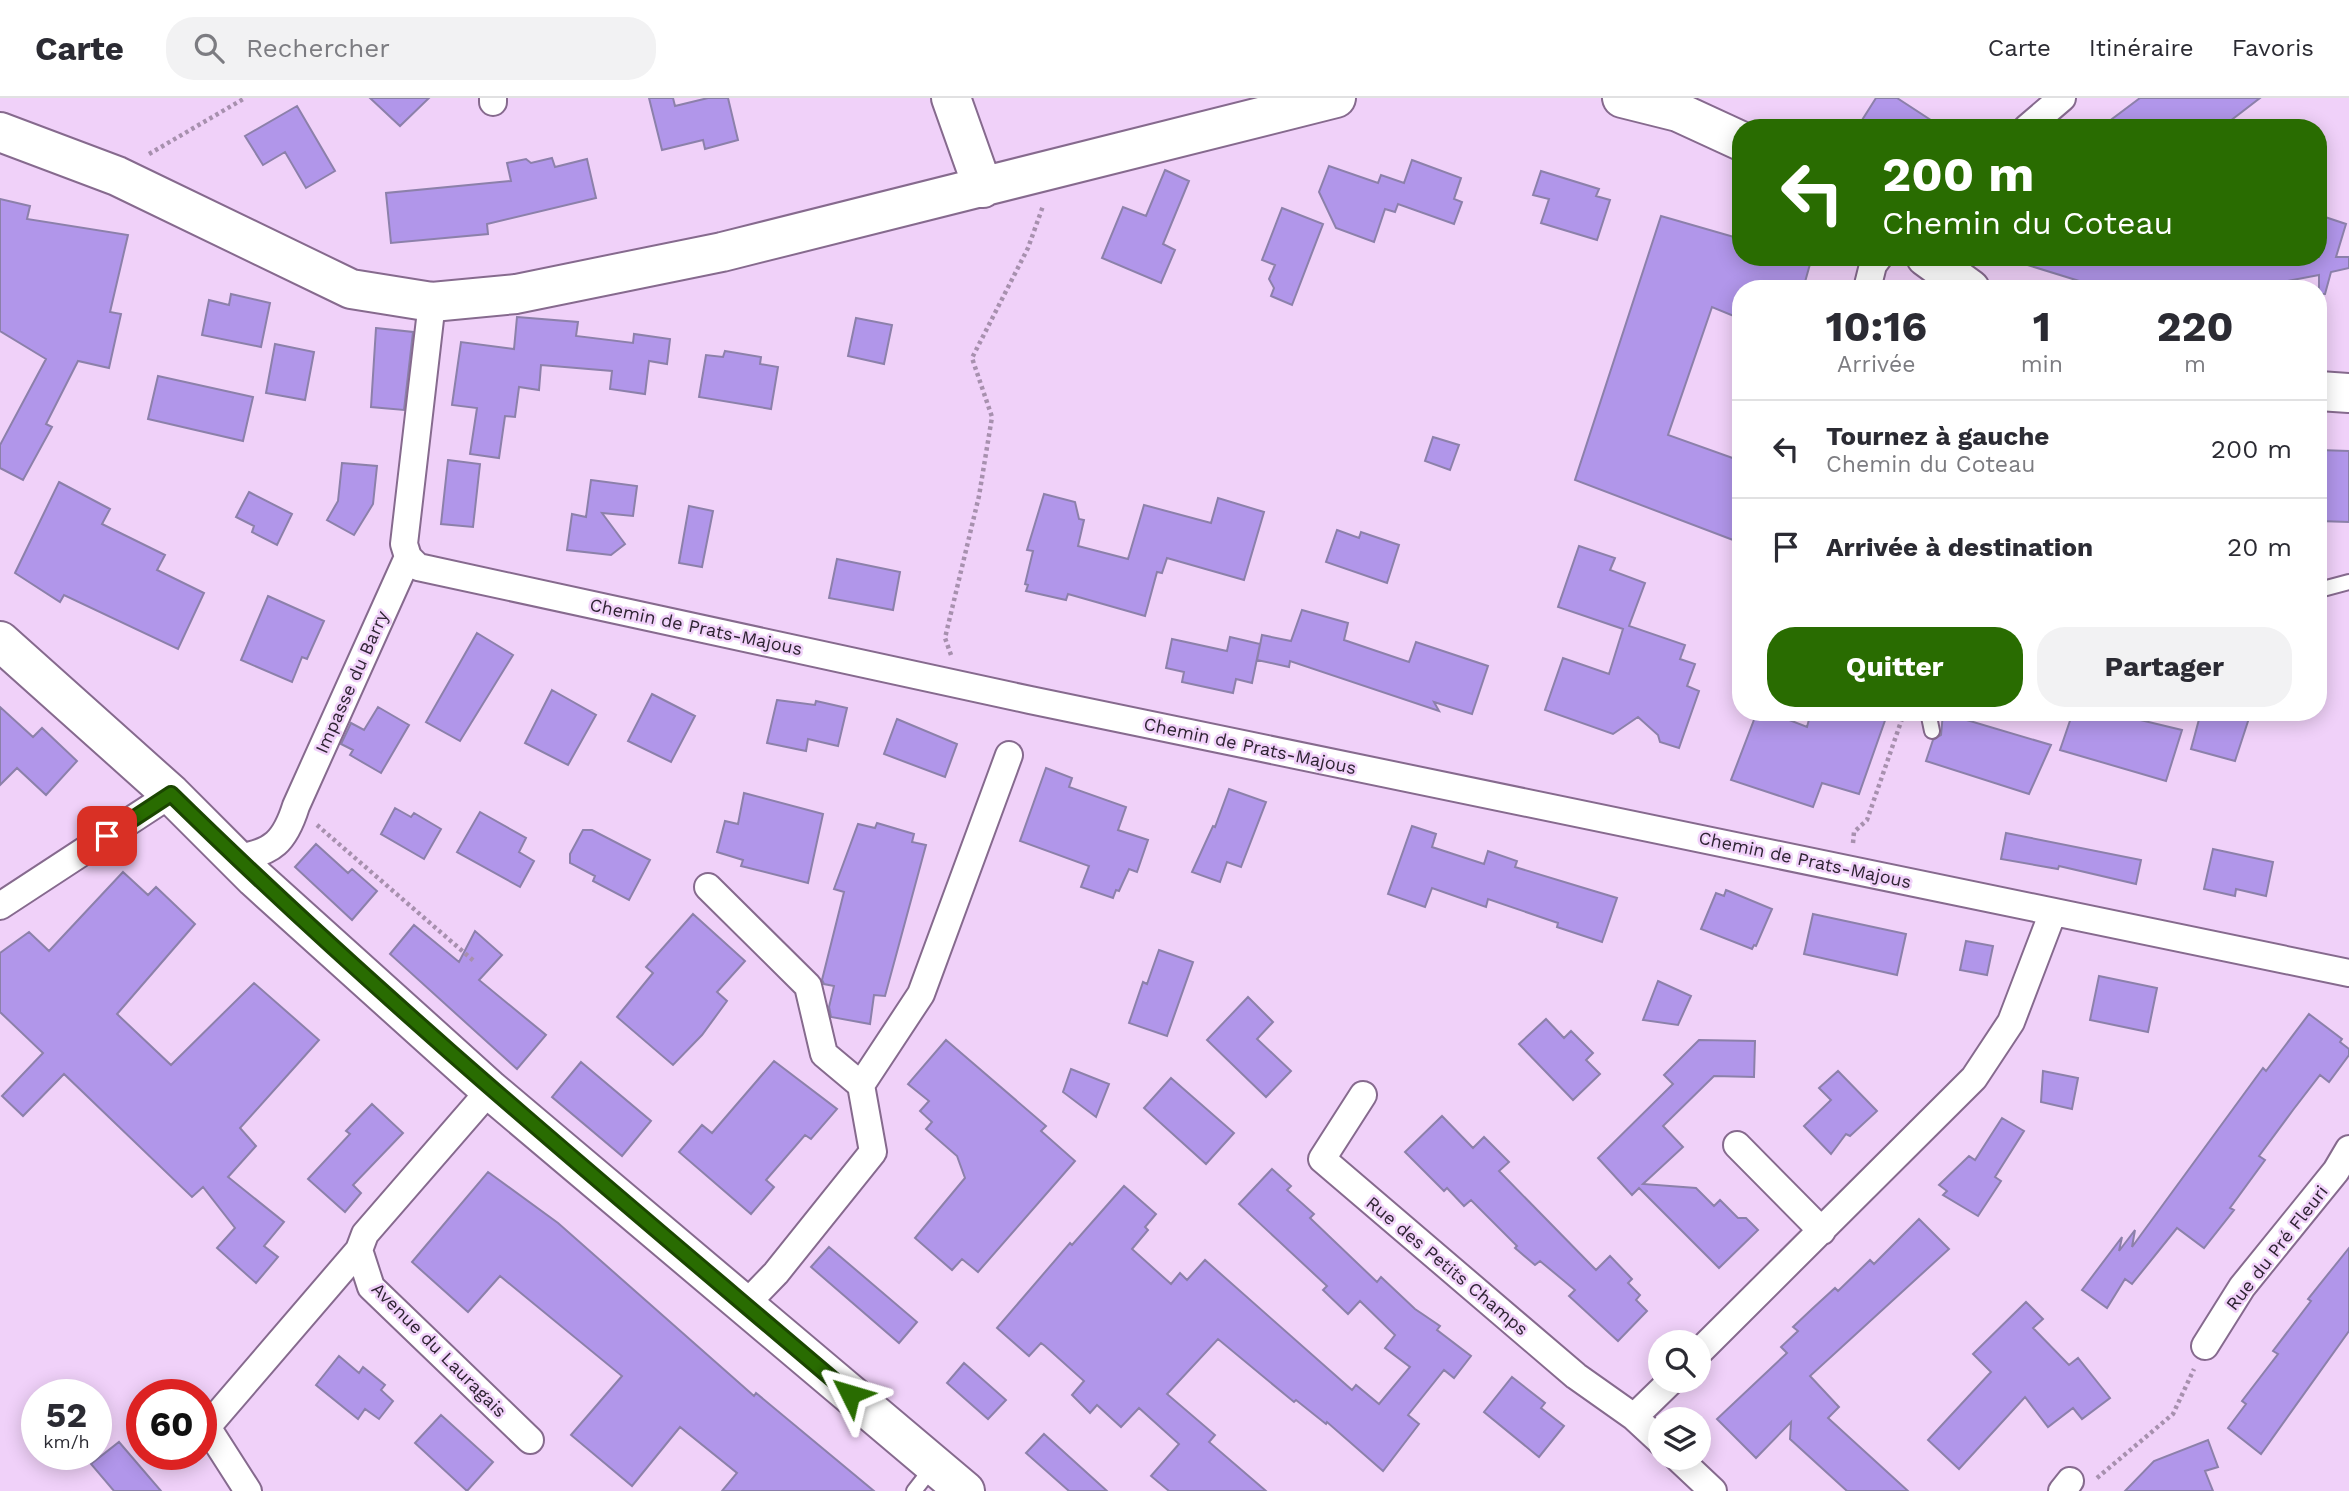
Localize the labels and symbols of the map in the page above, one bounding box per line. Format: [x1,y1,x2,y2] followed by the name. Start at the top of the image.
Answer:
[588,594,804,659] street label: Chemin de Prats-Majous
[311,607,393,756] street label: Impasse du Barry
[1142,713,1358,778] street label: Chemin de Prats-Majous
[77,806,137,866] pin
[1697,827,1913,892] street label: Chemin de Prats-Majous
[2221,1181,2332,1314] street label: Rue du Pré Fleuri
[1362,1192,1532,1339] street label: Rue des Petits Champs
[368,1278,511,1421] street label: Avenue du Lauragais
[813,1357,887,1431] position arrow
[126,1379,217,1470] speed limit sign: 60

